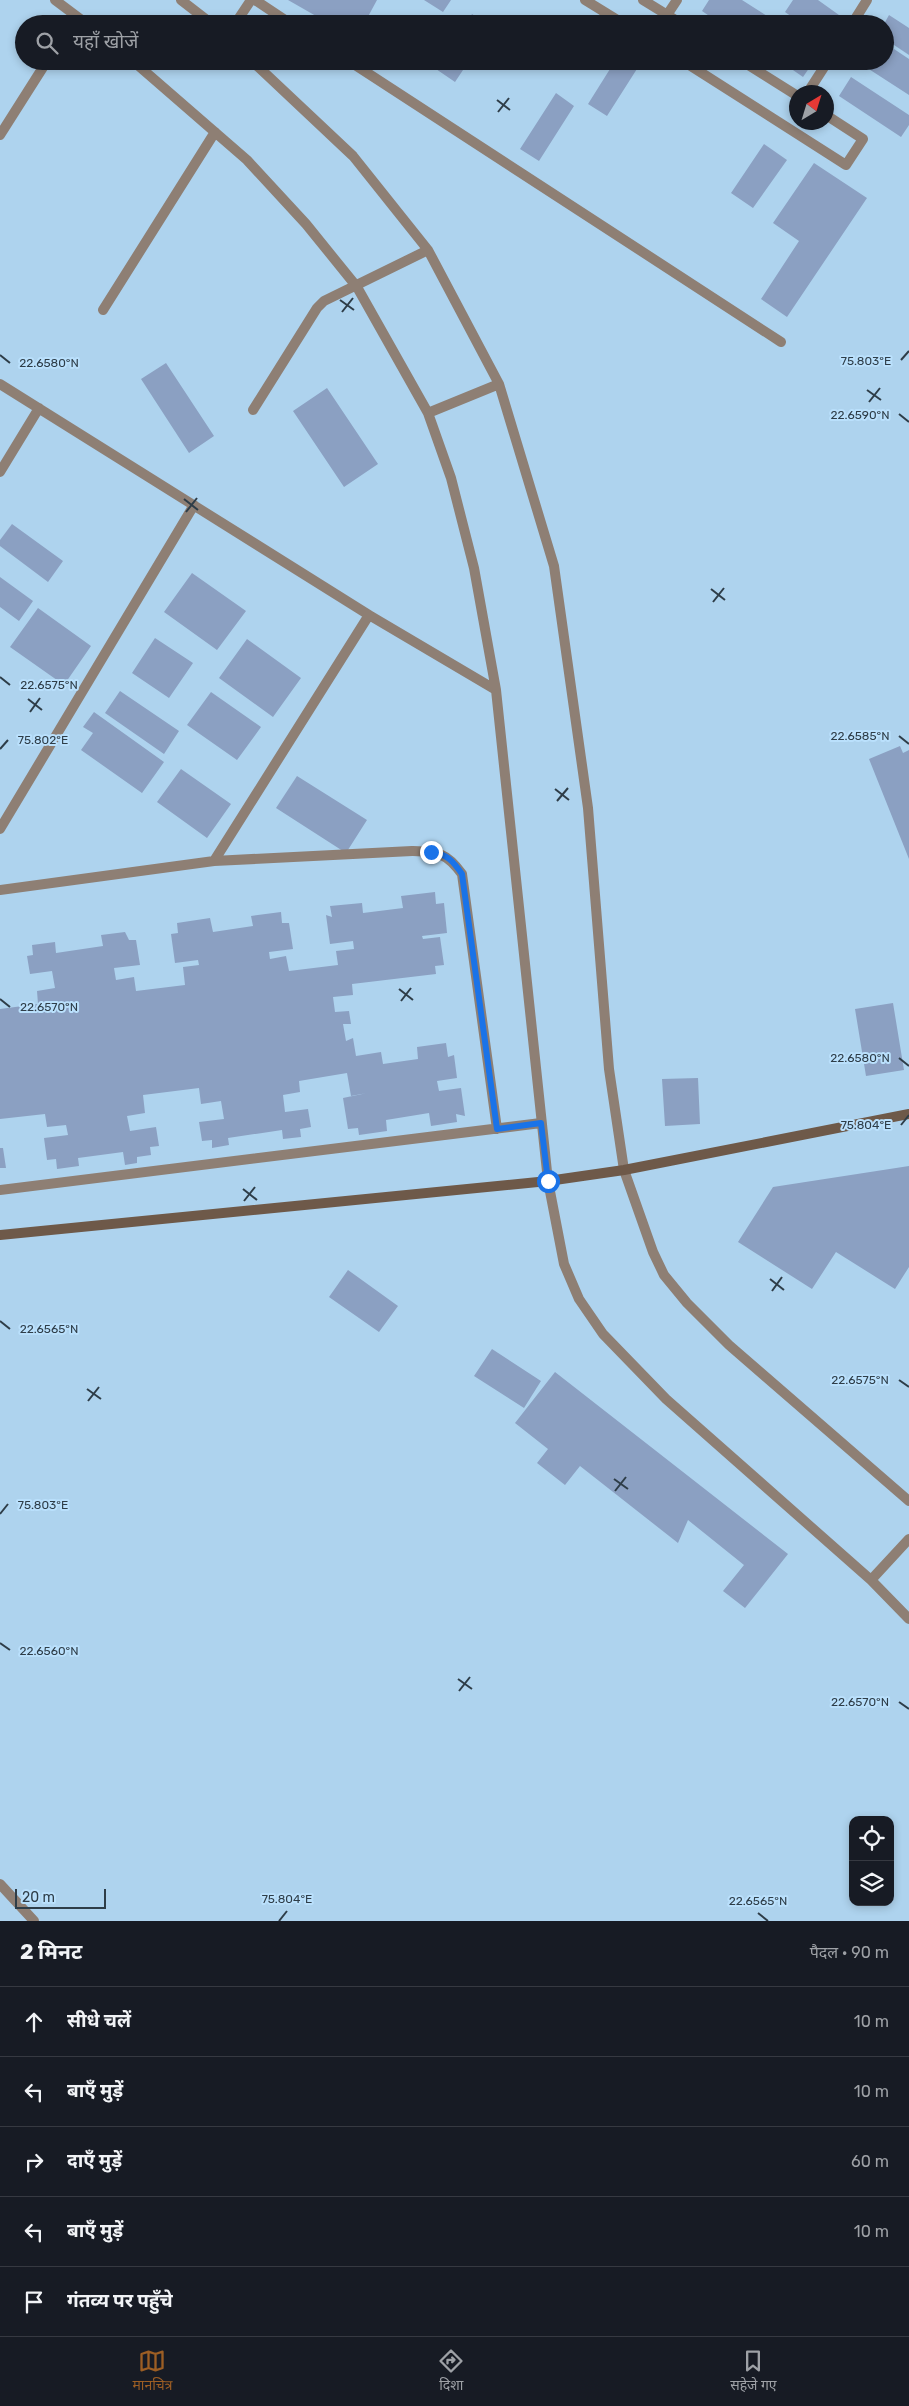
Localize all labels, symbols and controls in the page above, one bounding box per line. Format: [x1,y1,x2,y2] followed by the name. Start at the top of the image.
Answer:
[15,15,894,70] search box
[33,29,61,57] icon: search
[73,30,138,53] text: यहाँ खोजें
[789,85,834,130] north arrow
[841,354,891,368] text: 75.803°E
[19,356,79,370] text: 22.6580°N
[830,408,890,422] text: 22.6590°N
[20,678,78,692] text: 22.6575°N
[830,729,890,743] text: 22.6585°N
[18,733,68,747] text: 75.802°E
[420,841,443,864] route end
[20,1000,78,1014] text: 22.6570°N
[830,1051,890,1065] text: 22.6580°N
[841,1118,891,1132] text: 75.804°E
[537,1170,560,1193] route start
[20,1322,78,1336] text: 22.6565°N
[831,1373,889,1387] text: 22.6575°N
[18,1498,68,1512] text: 75.803°E
[19,1644,79,1658] text: 22.6560°N
[831,1695,889,1709] text: 22.6570°N
[849,1816,894,1906] map controls
[849,1816,894,1861] button: locate
[849,1861,894,1906] button: layers
[15,1886,106,1909] scale bar
[22,1889,55,1906] text: 20 m
[262,1892,312,1906] text: 75.804°E
[729,1894,787,1908] text: 22.6565°N
[20,1939,82,1964] text: 2 मिनट
[810,1943,889,1962] text: पैदल · 90 m
[20,2008,48,2036] icon: ahead
[67,2009,131,2032] text: सीधे चलें
[854,2012,889,2031] text: 10 m
[20,2078,48,2106] icon: left
[67,2079,123,2102] text: बाएँ मुड़ें
[854,2082,889,2101] text: 10 m
[20,2148,48,2176] icon: right
[67,2149,122,2172] text: दाएँ मुड़ें
[851,2152,889,2171] text: 60 m
[20,2218,48,2246] icon: left
[67,2219,123,2242] text: बाएँ मुड़ें
[854,2222,889,2241] text: 10 m
[20,2288,48,2316] icon: arrive
[67,2289,173,2312] text: गंतव्य पर पहुँचे
[132,2347,172,2396] tab: मानचित्र
[437,2347,465,2396] tab: दिशा
[730,2347,777,2396] tab: सहेजे गए

